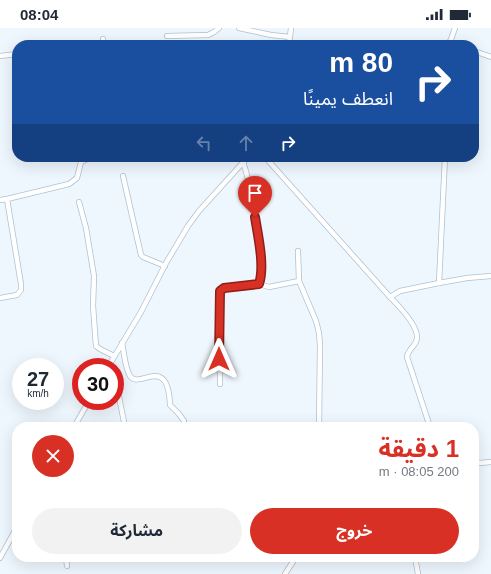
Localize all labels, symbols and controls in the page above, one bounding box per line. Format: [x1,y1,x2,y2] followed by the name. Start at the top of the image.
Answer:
[20,6,58,23] text: 08:04
[329,47,393,78] text: 80 m
[407,56,459,108] icon: right
[303,89,393,109] text: انعطف يمينًا
[193,132,215,154] icon: left
[235,132,257,154] icon: ahead
[277,132,299,154] icon: right
[238,176,272,217] pin
[244,182,266,204] icon: arrive
[198,338,240,380] position arrow
[72,358,124,410] speed limit sign: 30
[27,368,49,390] text: 27
[27,388,49,399] text: km/h
[32,435,74,477] button: close
[379,435,459,462] text: 1 دقيقة
[379,464,459,479] text: 200 m · 08:05
[32,508,242,554] button: مشاركة
[250,508,459,554] button: خروج

